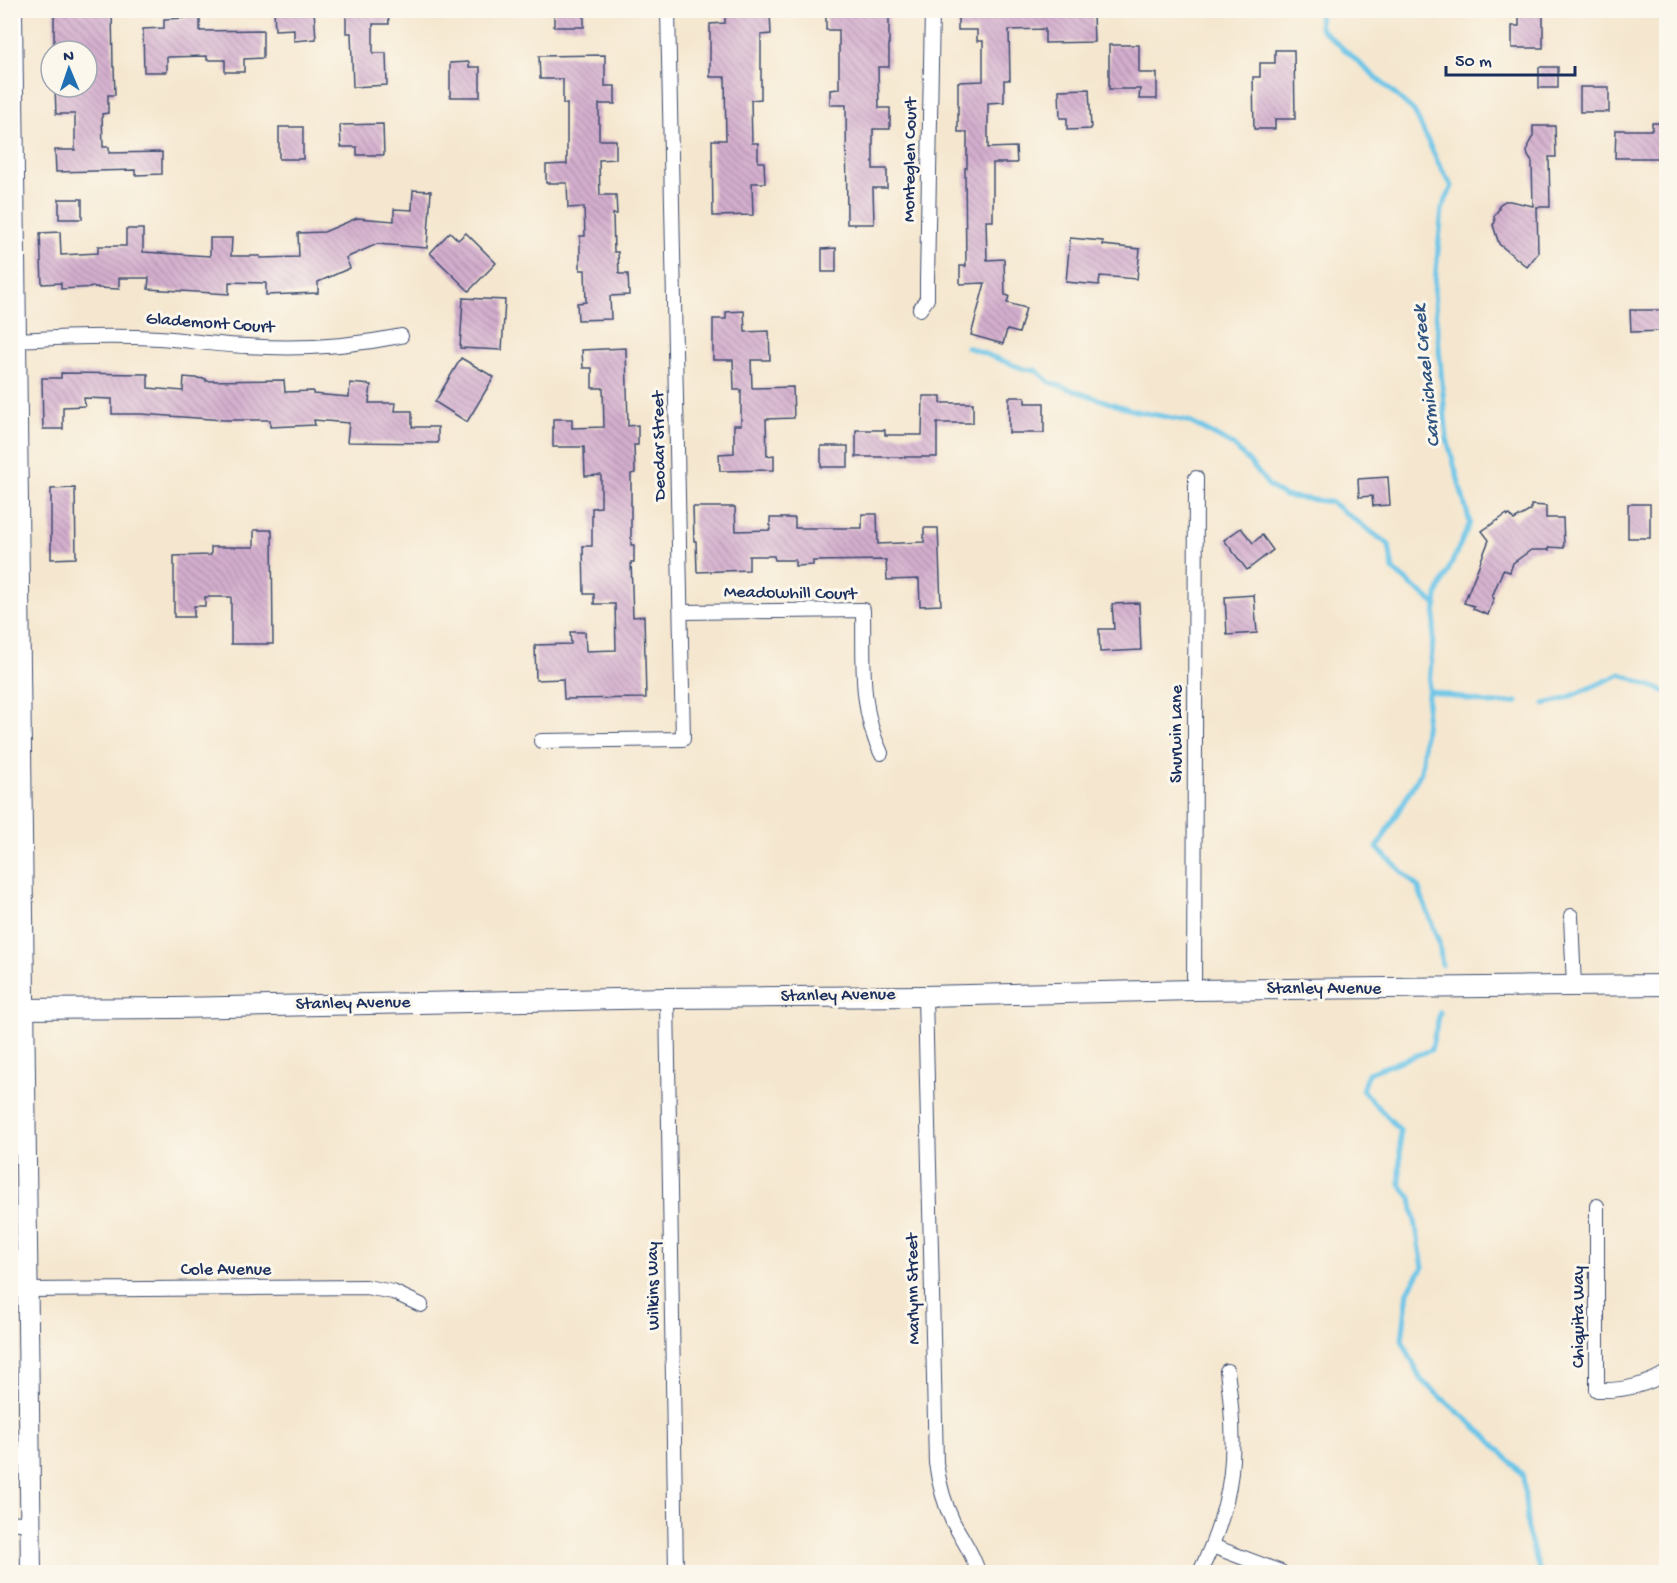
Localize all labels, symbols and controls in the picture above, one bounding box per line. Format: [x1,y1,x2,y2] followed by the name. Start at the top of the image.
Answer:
[39,39,99,99] north arrow
[1446,39,1575,77] scale bar
[63,48,75,67] text: N
[1455,52,1492,73] text: 50 m
[899,96,923,222] street label: Monteglen Court
[1409,302,1447,448] water label: Carmichael Creek
[145,309,277,339] street label: Glademont Court
[649,389,671,502] street label: Deodar Street
[724,582,858,606] street label: Meadowhill Court
[1167,684,1188,783] street label: Shurwin Lane
[1267,979,1382,1000] street label: Stanley Avenue
[780,984,896,1007] street label: Stanley Avenue
[295,992,411,1015] street label: Stanley Avenue
[903,1232,925,1345] street label: Marlynn Street
[643,1241,665,1331] street label: Wilkins Way
[181,1260,272,1281] street label: Cole Avenue
[1569,1266,1590,1368] street label: Chiquita Way

